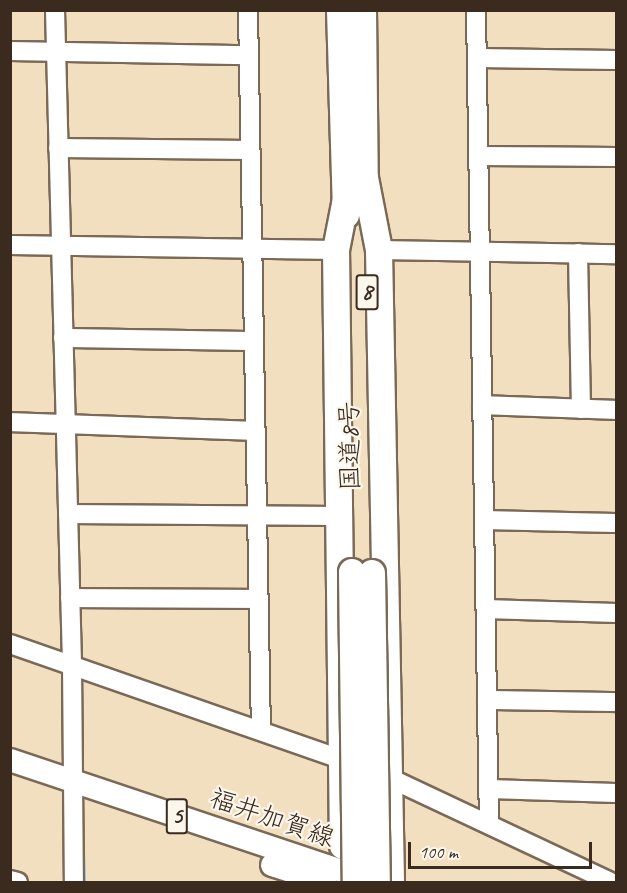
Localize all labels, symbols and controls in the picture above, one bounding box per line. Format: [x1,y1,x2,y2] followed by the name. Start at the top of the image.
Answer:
[355,271,379,313] road number: 8
[334,401,366,491] street label: 国道8号
[205,782,339,854] street label: 福井加賀線
[165,795,189,837] road number: 5
[411,830,596,868] scale bar
[419,841,458,863] text: 100 m

